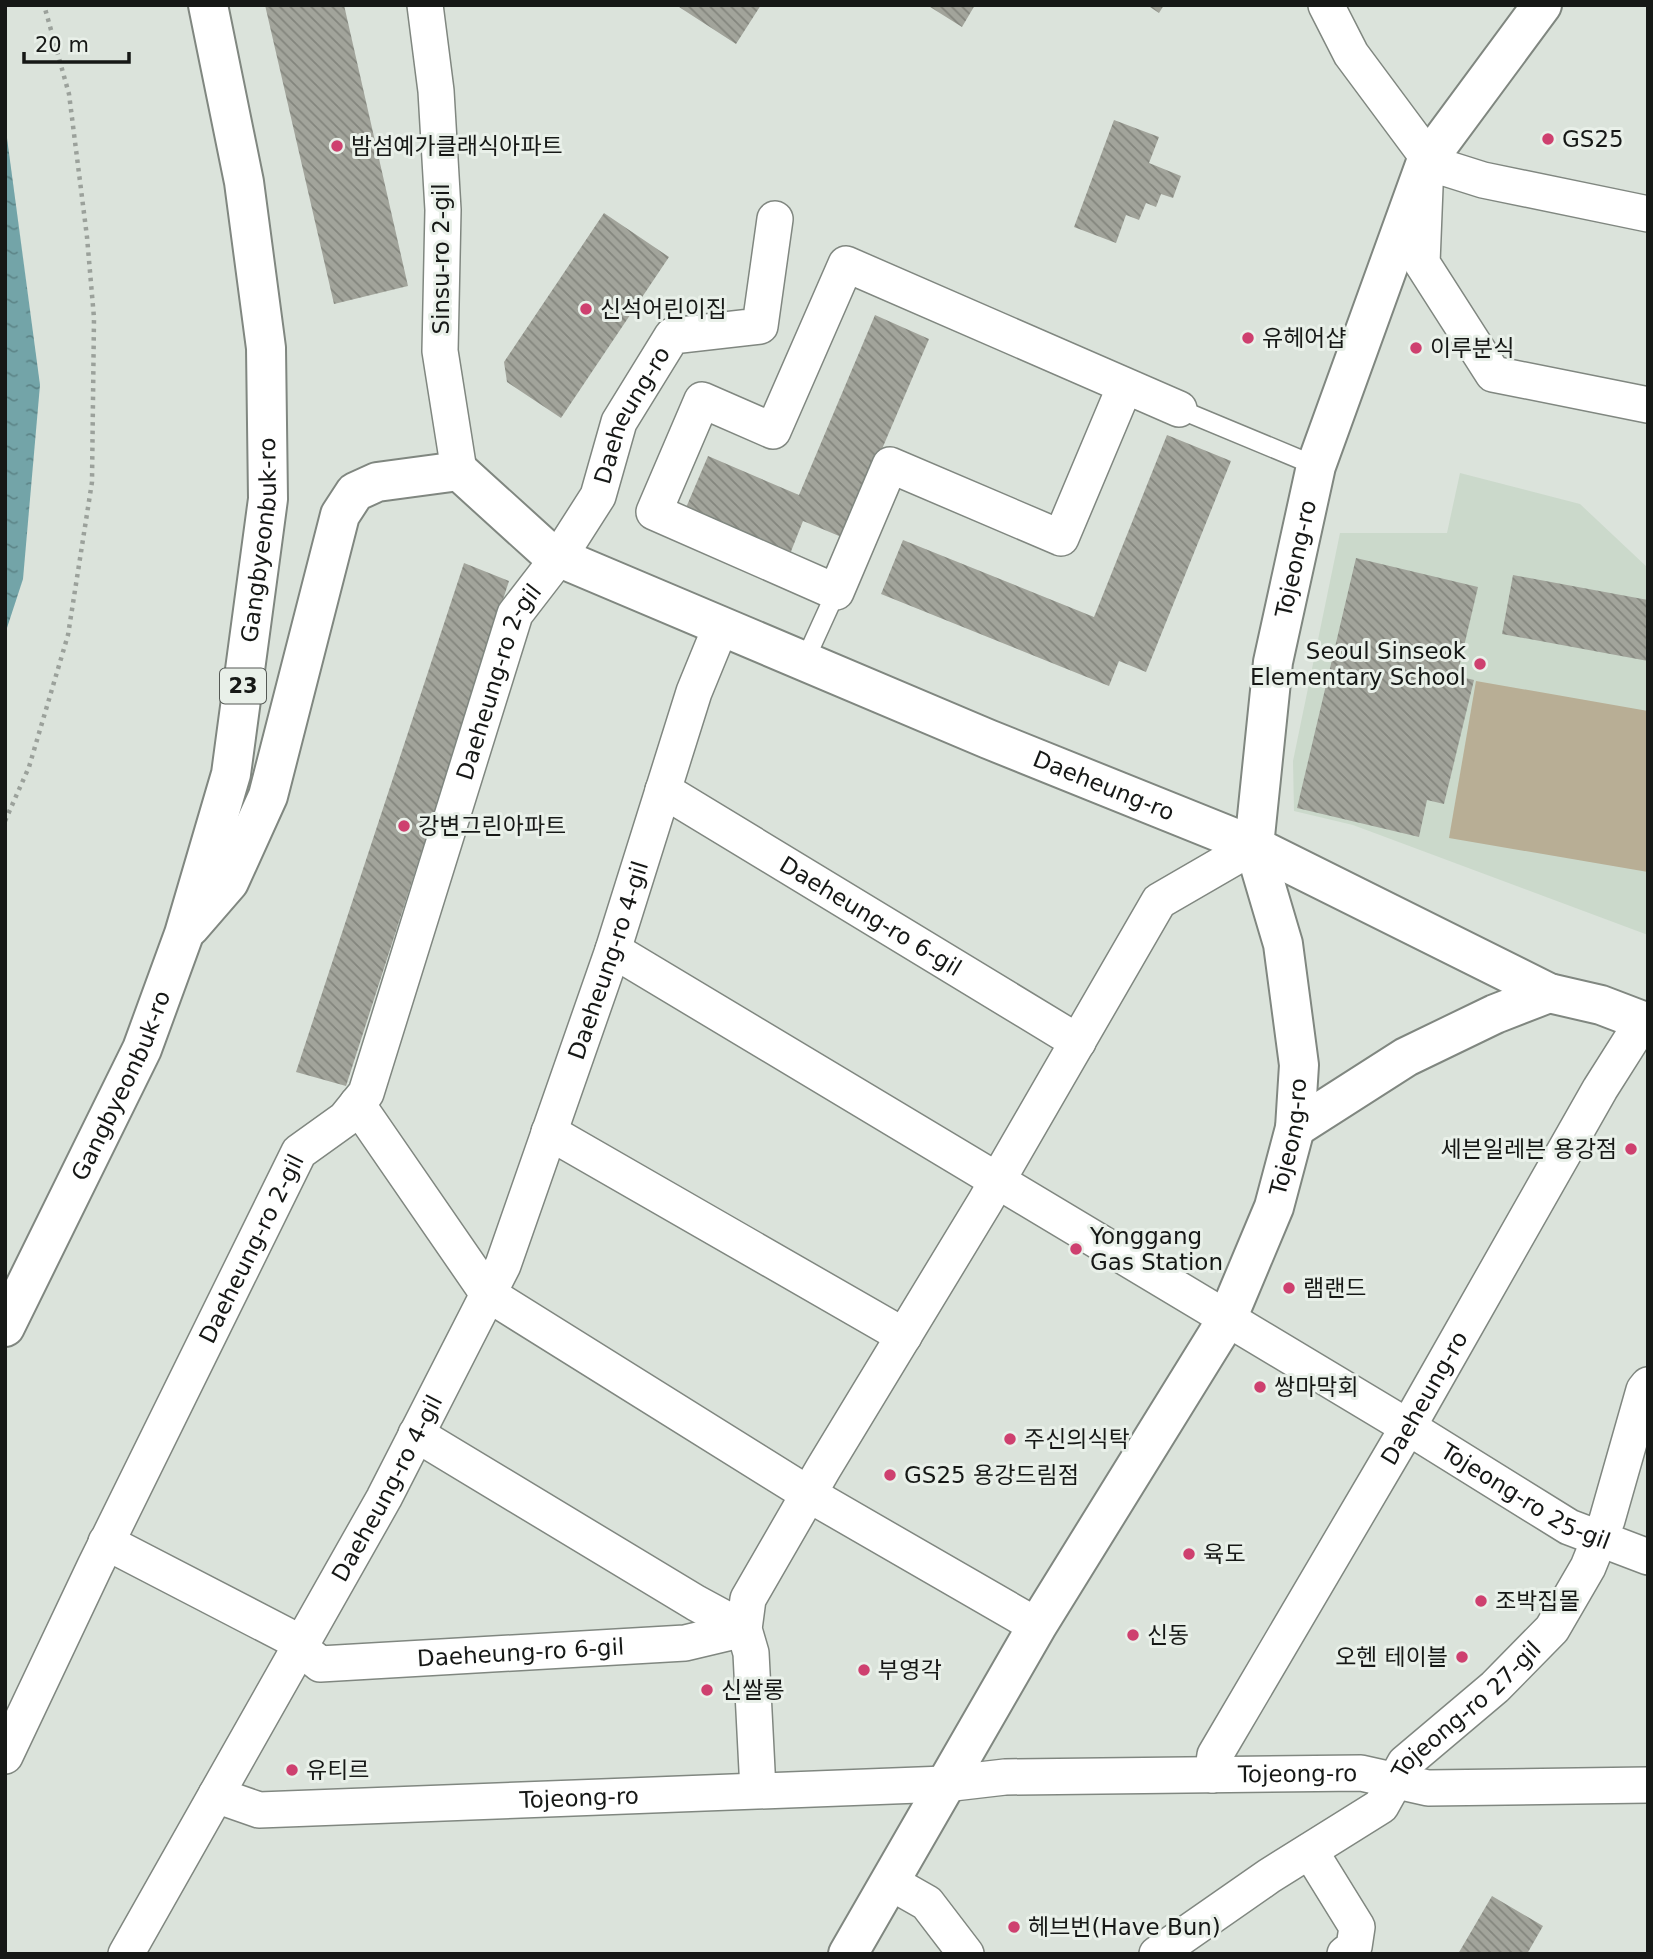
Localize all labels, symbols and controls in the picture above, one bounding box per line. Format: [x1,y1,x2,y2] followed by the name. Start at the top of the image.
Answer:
[24,21,130,65] scale bar
[35,33,89,57] text: 20 m
[1562,126,1624,152] place label: GS25
[1540,131,1556,147] marker: GS25
[351,133,563,159] place label: 밤섬예가클래식아파트
[329,138,345,154] marker: 밤섬예가클래식아파트
[428,183,454,335] street label: Sinsu-ro 2-gil
[600,296,727,322] place label: 신석어린이집
[578,301,594,317] marker: 신석어린이집
[1262,325,1347,351] place label: 유헤어샵
[1240,330,1256,346] marker: 유헤어샵
[1430,335,1515,361] place label: 이루분식
[1408,340,1424,356] marker: 이루분식
[589,342,675,487] street label: Daeheung-ro
[236,437,281,644] street label: Gangbyeonbuk-ro
[1270,498,1321,621] street label: Tojeong-ro
[451,579,546,783] street label: Daeheung-ro 2-gil
[1250,638,1467,690] place label: Seoul Sinseok Elementary School
[1472,656,1488,672] marker: Seoul Sinseok Elementary School
[220,668,266,704] road number: 23
[1029,746,1178,826] street label: Daeheung-ro
[418,813,566,839] place label: 강변그린아파트
[396,818,412,834] marker: 강변그린아파트
[775,851,966,981] street label: Daeheung-ro 6-gil
[563,858,653,1063] street label: Daeheung-ro 4-gil
[66,987,175,1185] street label: Gangbyeonbuk-ro
[1264,1077,1311,1199] street label: Tojeong-ro
[1440,1136,1617,1162] place label: 세븐일레븐 용강점
[1623,1141,1639,1157] marker: 세븐일레븐 용강점
[194,1150,309,1347] street label: Daeheung-ro 2-gil
[1089,1223,1223,1275] place label: Yonggang Gas Station
[1068,1241,1084,1257] marker: Yonggang Gas Station
[1303,1275,1366,1301] place label: 램랜드
[1281,1280,1297,1296] marker: 램랜드
[1376,1327,1473,1470] street label: Daeheung-ro
[1274,1374,1359,1400] place label: 쌍마막회
[1252,1379,1268,1395] marker: 쌍마막회
[327,1391,447,1586] street label: Daeheung-ro 4-gil
[1024,1426,1130,1452] place label: 주신의식탁
[1002,1431,1018,1447] marker: 주신의식탁
[1435,1437,1614,1554] street label: Tojeong-ro 25-gil
[904,1462,1079,1488] place label: GS25 용강드림점
[882,1467,898,1483] marker: GS25 용강드림점
[1203,1541,1245,1567] place label: 육도
[1181,1546,1197,1562] marker: 육도
[1495,1588,1580,1614] place label: 조박집몰
[1473,1593,1489,1609] marker: 조박집몰
[1147,1622,1189,1648] place label: 신동
[1125,1627,1141,1643] marker: 신동
[416,1634,625,1671] street label: Daeheung-ro 6-gil
[1386,1636,1546,1783] street label: Tojeong-ro 27-gil
[1335,1644,1448,1670] place label: 오헨 테이블
[1454,1649,1470,1665] marker: 오헨 테이블
[878,1657,941,1683] place label: 부영각
[856,1662,872,1678] marker: 부영각
[721,1677,784,1703] place label: 신쌀롱
[699,1682,715,1698] marker: 신쌀롱
[306,1757,369,1783] place label: 유티르
[1237,1760,1357,1787] street label: Tojeong-ro
[284,1762,300,1778] marker: 유티르
[518,1783,639,1813] street label: Tojeong-ro
[1028,1914,1221,1940] place label: 헤브번(Have Bun)
[1006,1919,1022,1935] marker: 헤브번(Have Bun)

